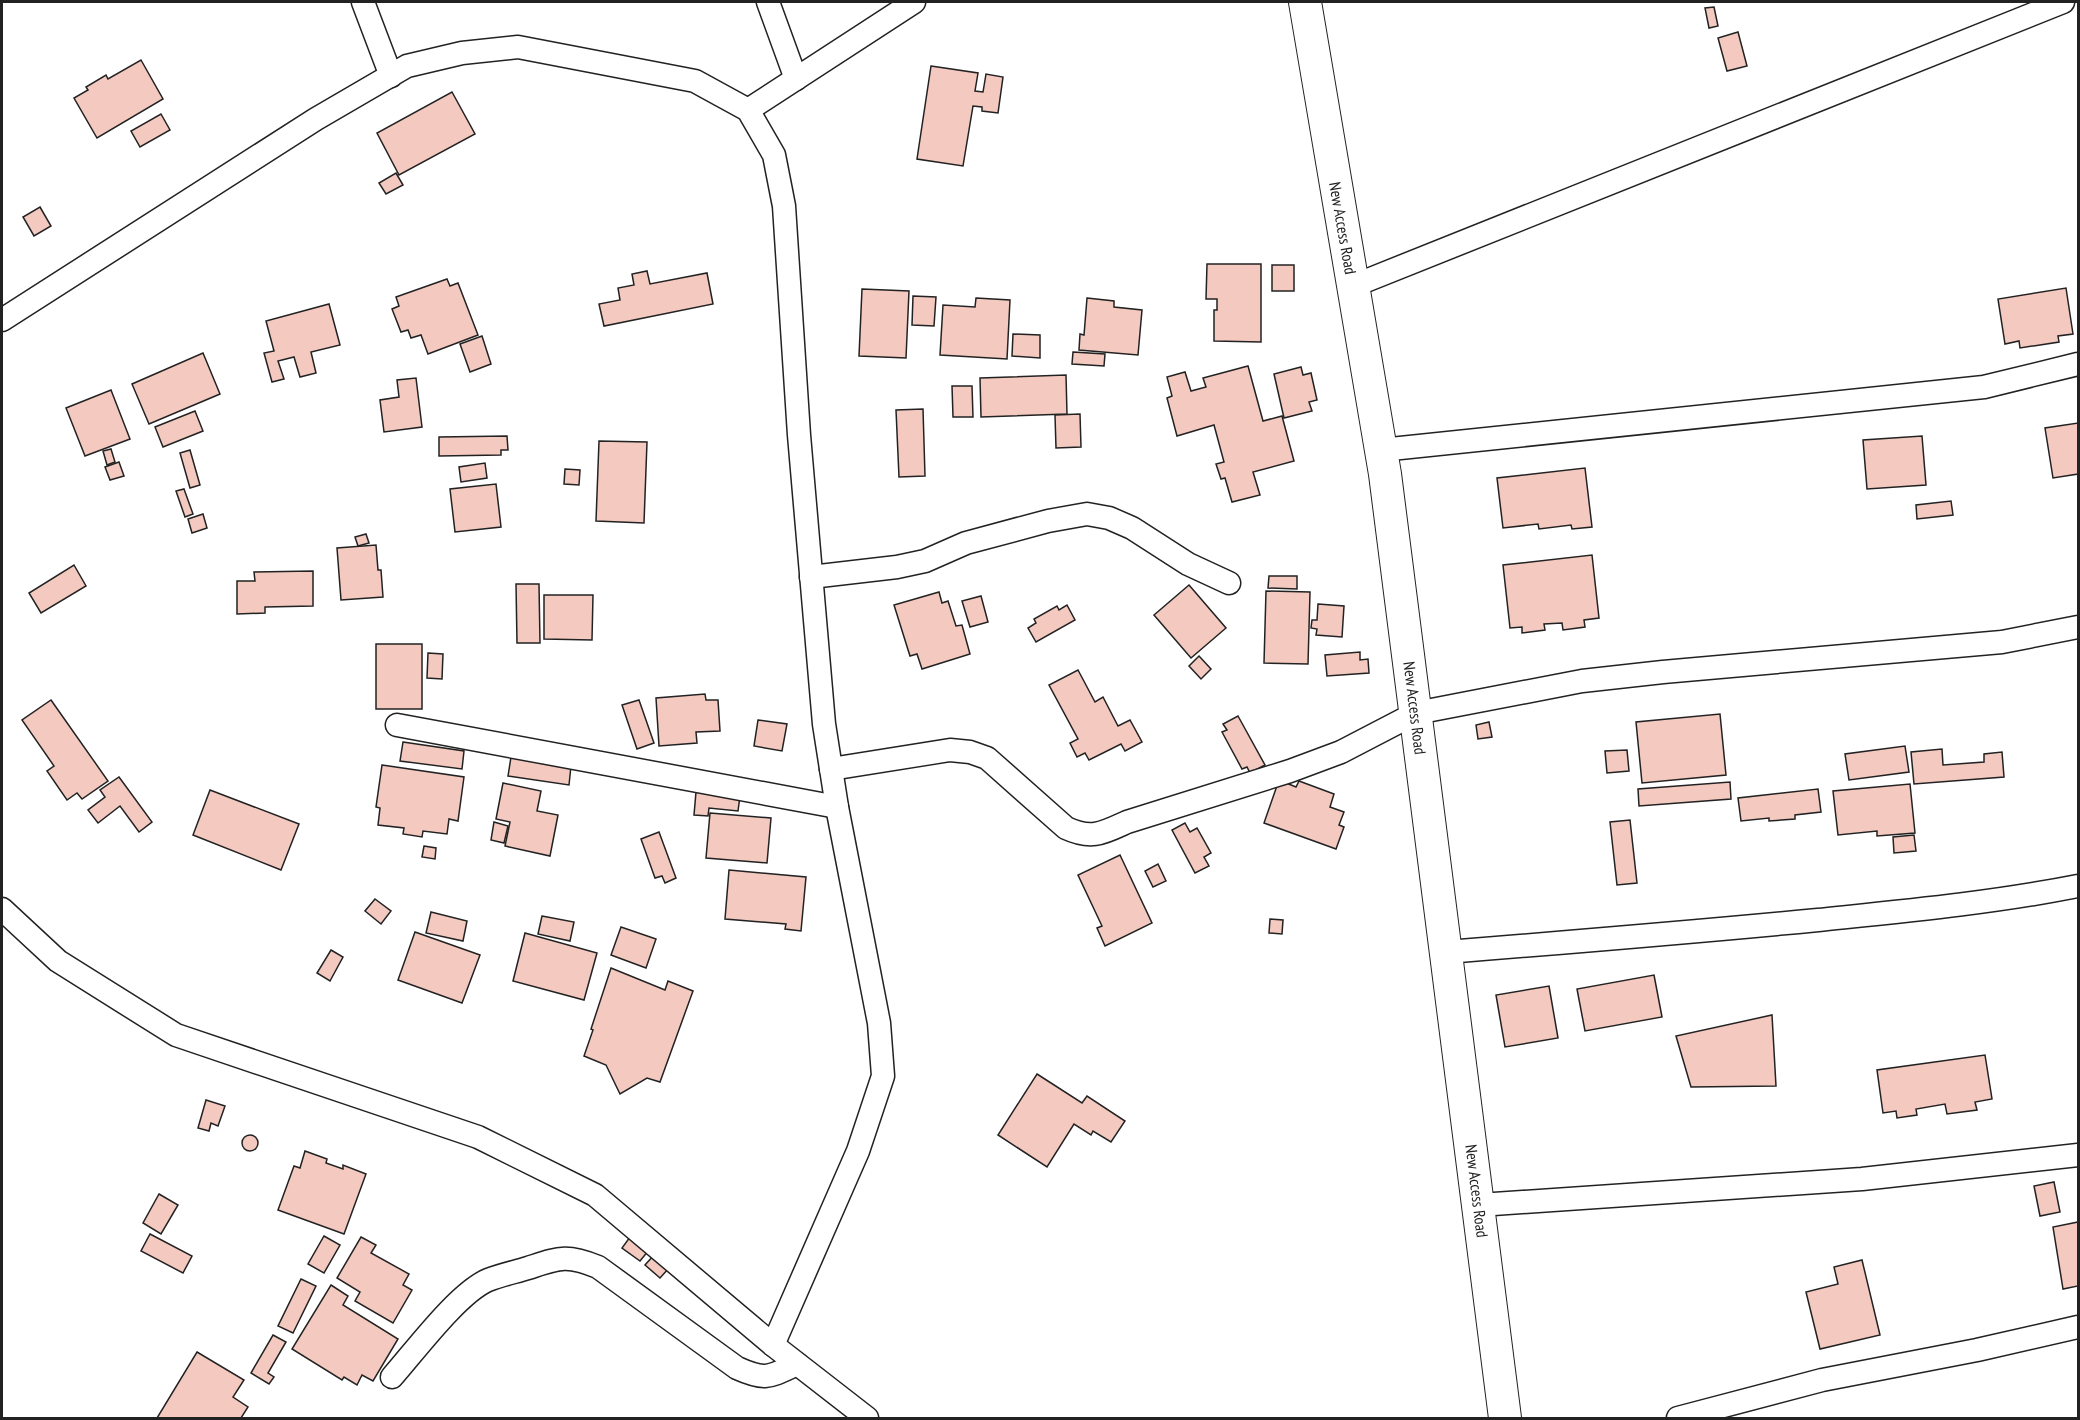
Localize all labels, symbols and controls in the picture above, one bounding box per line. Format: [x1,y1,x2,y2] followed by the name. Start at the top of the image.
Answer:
[1325,180,1361,276] street label: New Access Road
[1399,660,1431,756] street label: New Access Road
[1461,1143,1493,1239] street label: New Access Road

